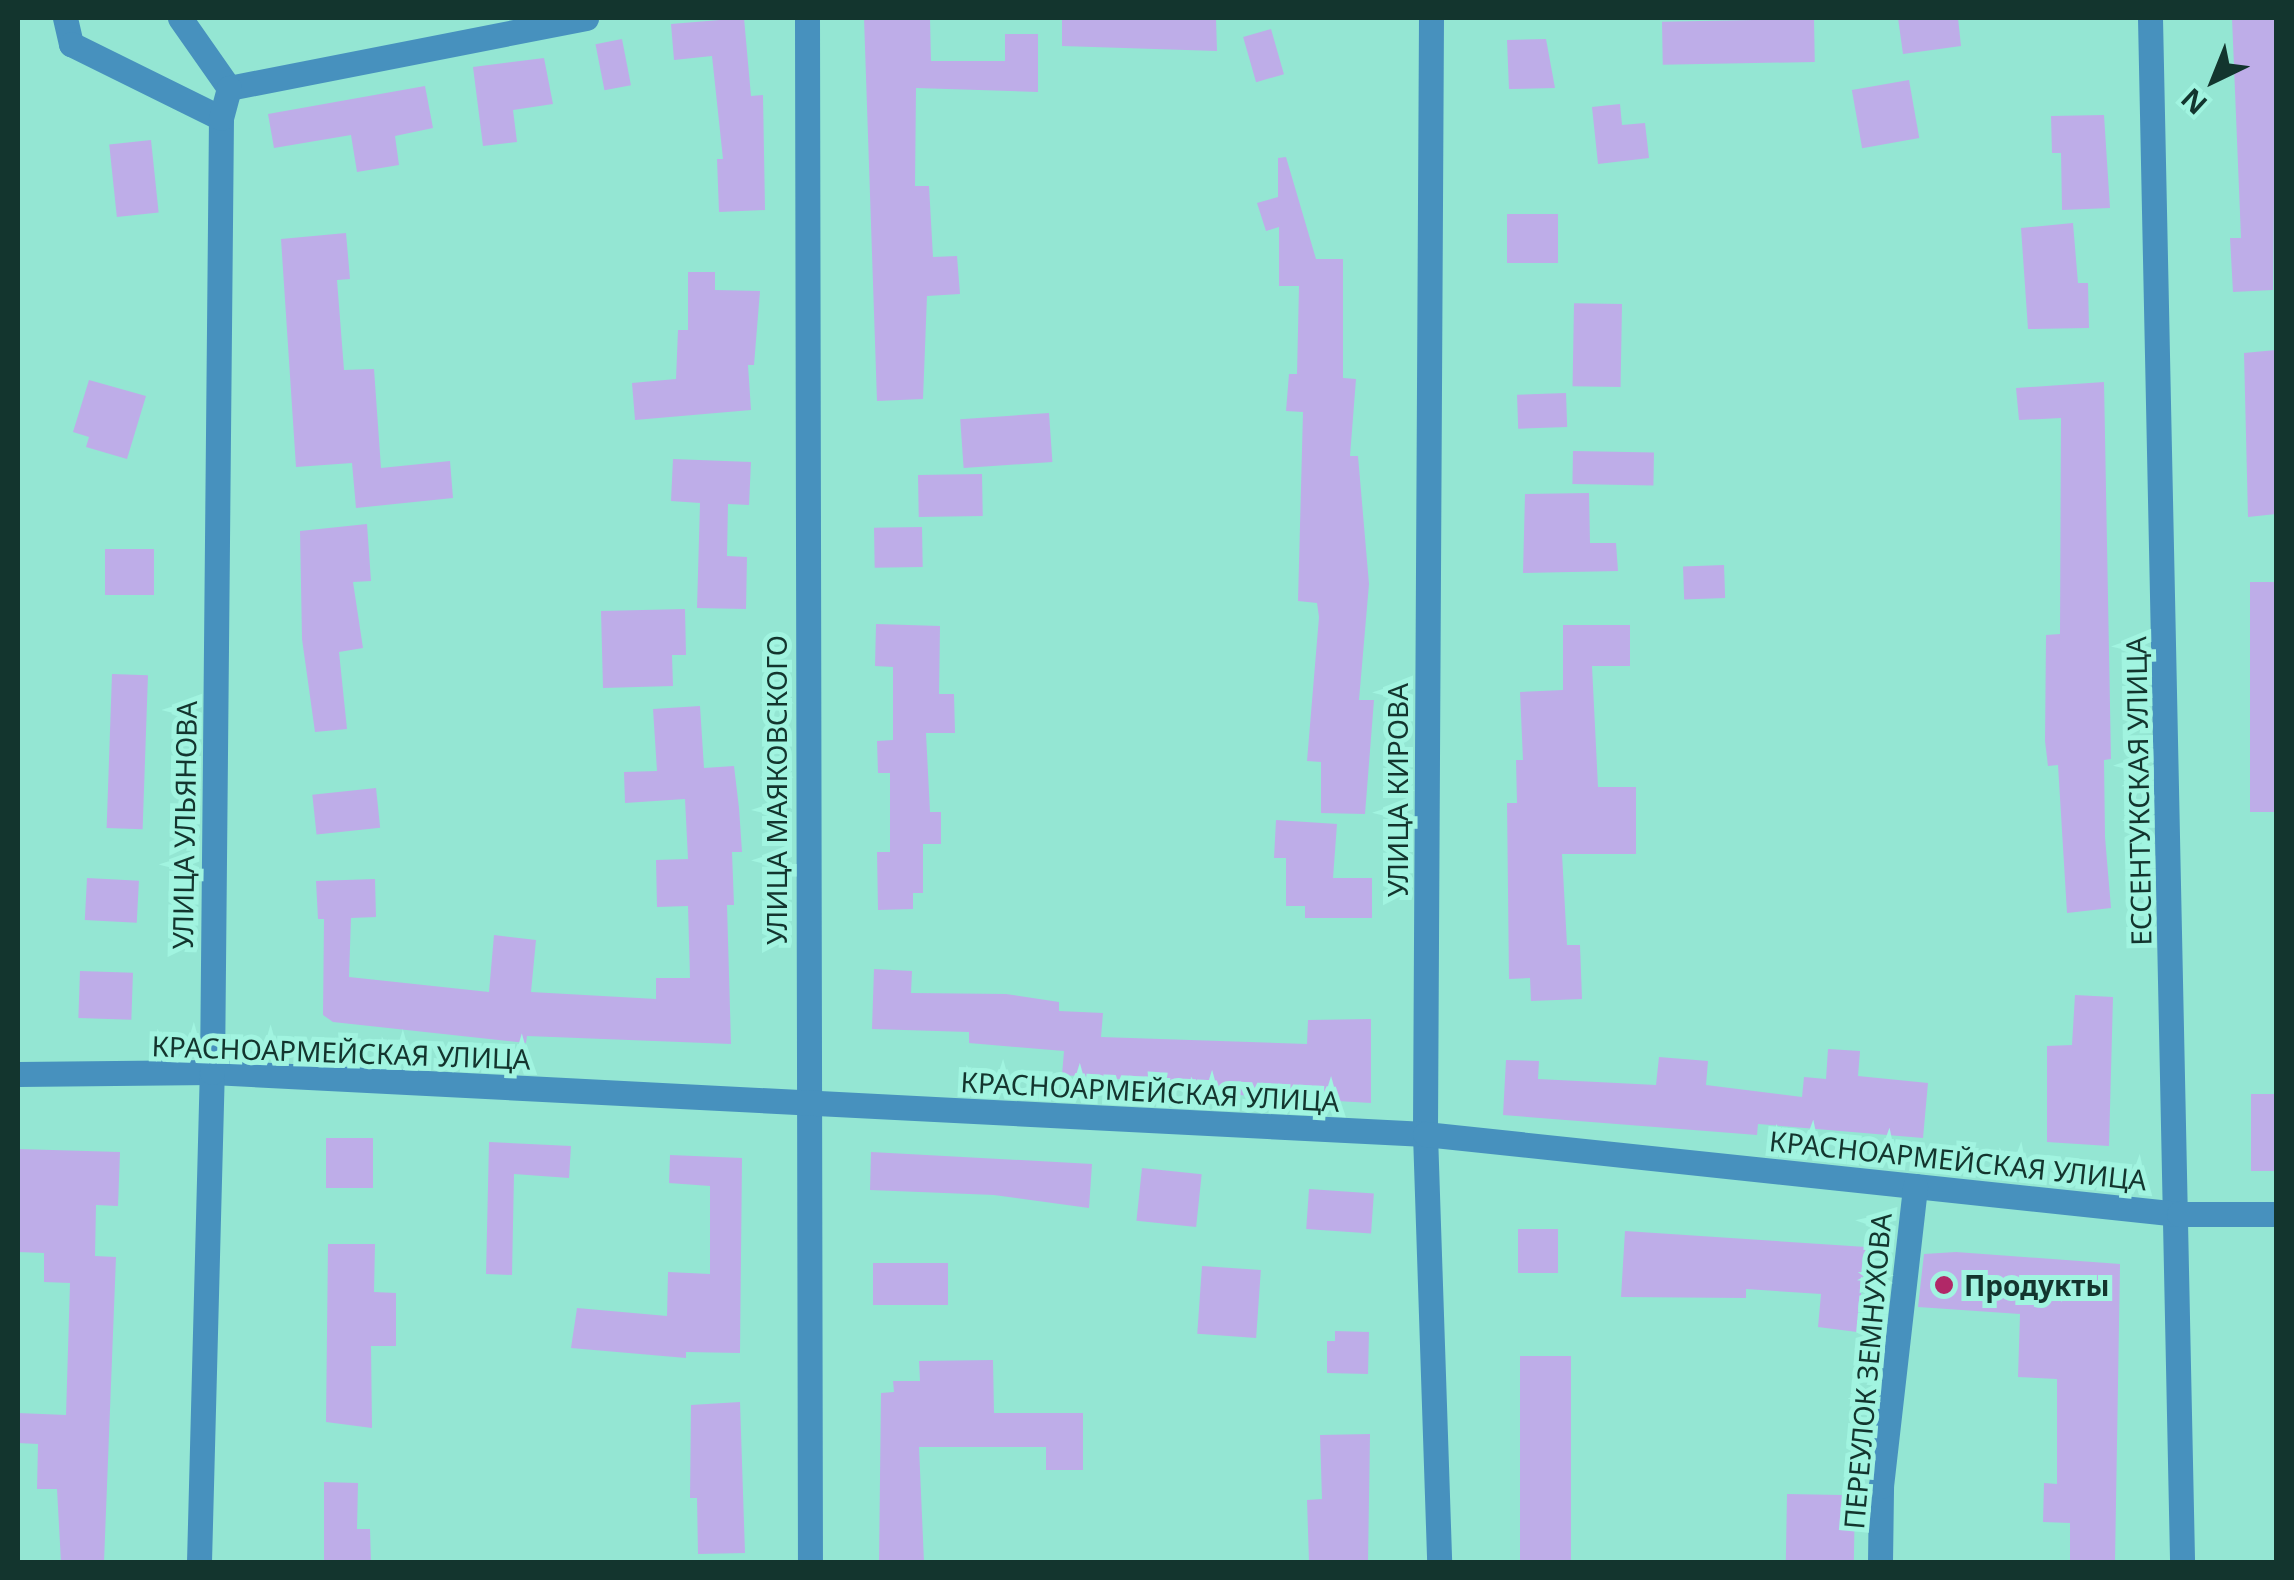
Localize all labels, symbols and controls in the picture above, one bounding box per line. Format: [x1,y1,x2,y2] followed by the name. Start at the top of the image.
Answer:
[2164,30,2264,130] north arrow
[2172,80,2215,124] text: N
[759,635,793,945] street label: УЛИЦА МАЯКОВСКОГО
[2119,636,2157,946] street label: ЕССЕНТУКСКАЯ УЛИЦА
[1380,683,1414,897] street label: УЛИЦА КИРОВА
[165,700,203,950] street label: УЛИЦА УЛЬЯНОВА
[151,1029,531,1075] street label: КРАСНОАРМЕЙСКАЯ УЛИЦА
[960,1064,1340,1118] street label: КРАСНОАРМЕЙСКАЯ УЛИЦА
[1768,1123,2148,1197] street label: КРАСНОАРМЕЙСКАЯ УЛИЦА
[1836,1211,1898,1531] street label: ПЕРЕУЛОК ЗЕМНУХОВА
[1964,1268,2109,1302] place label: Продукты
[1933,1274,1955,1296] marker: Продукты

